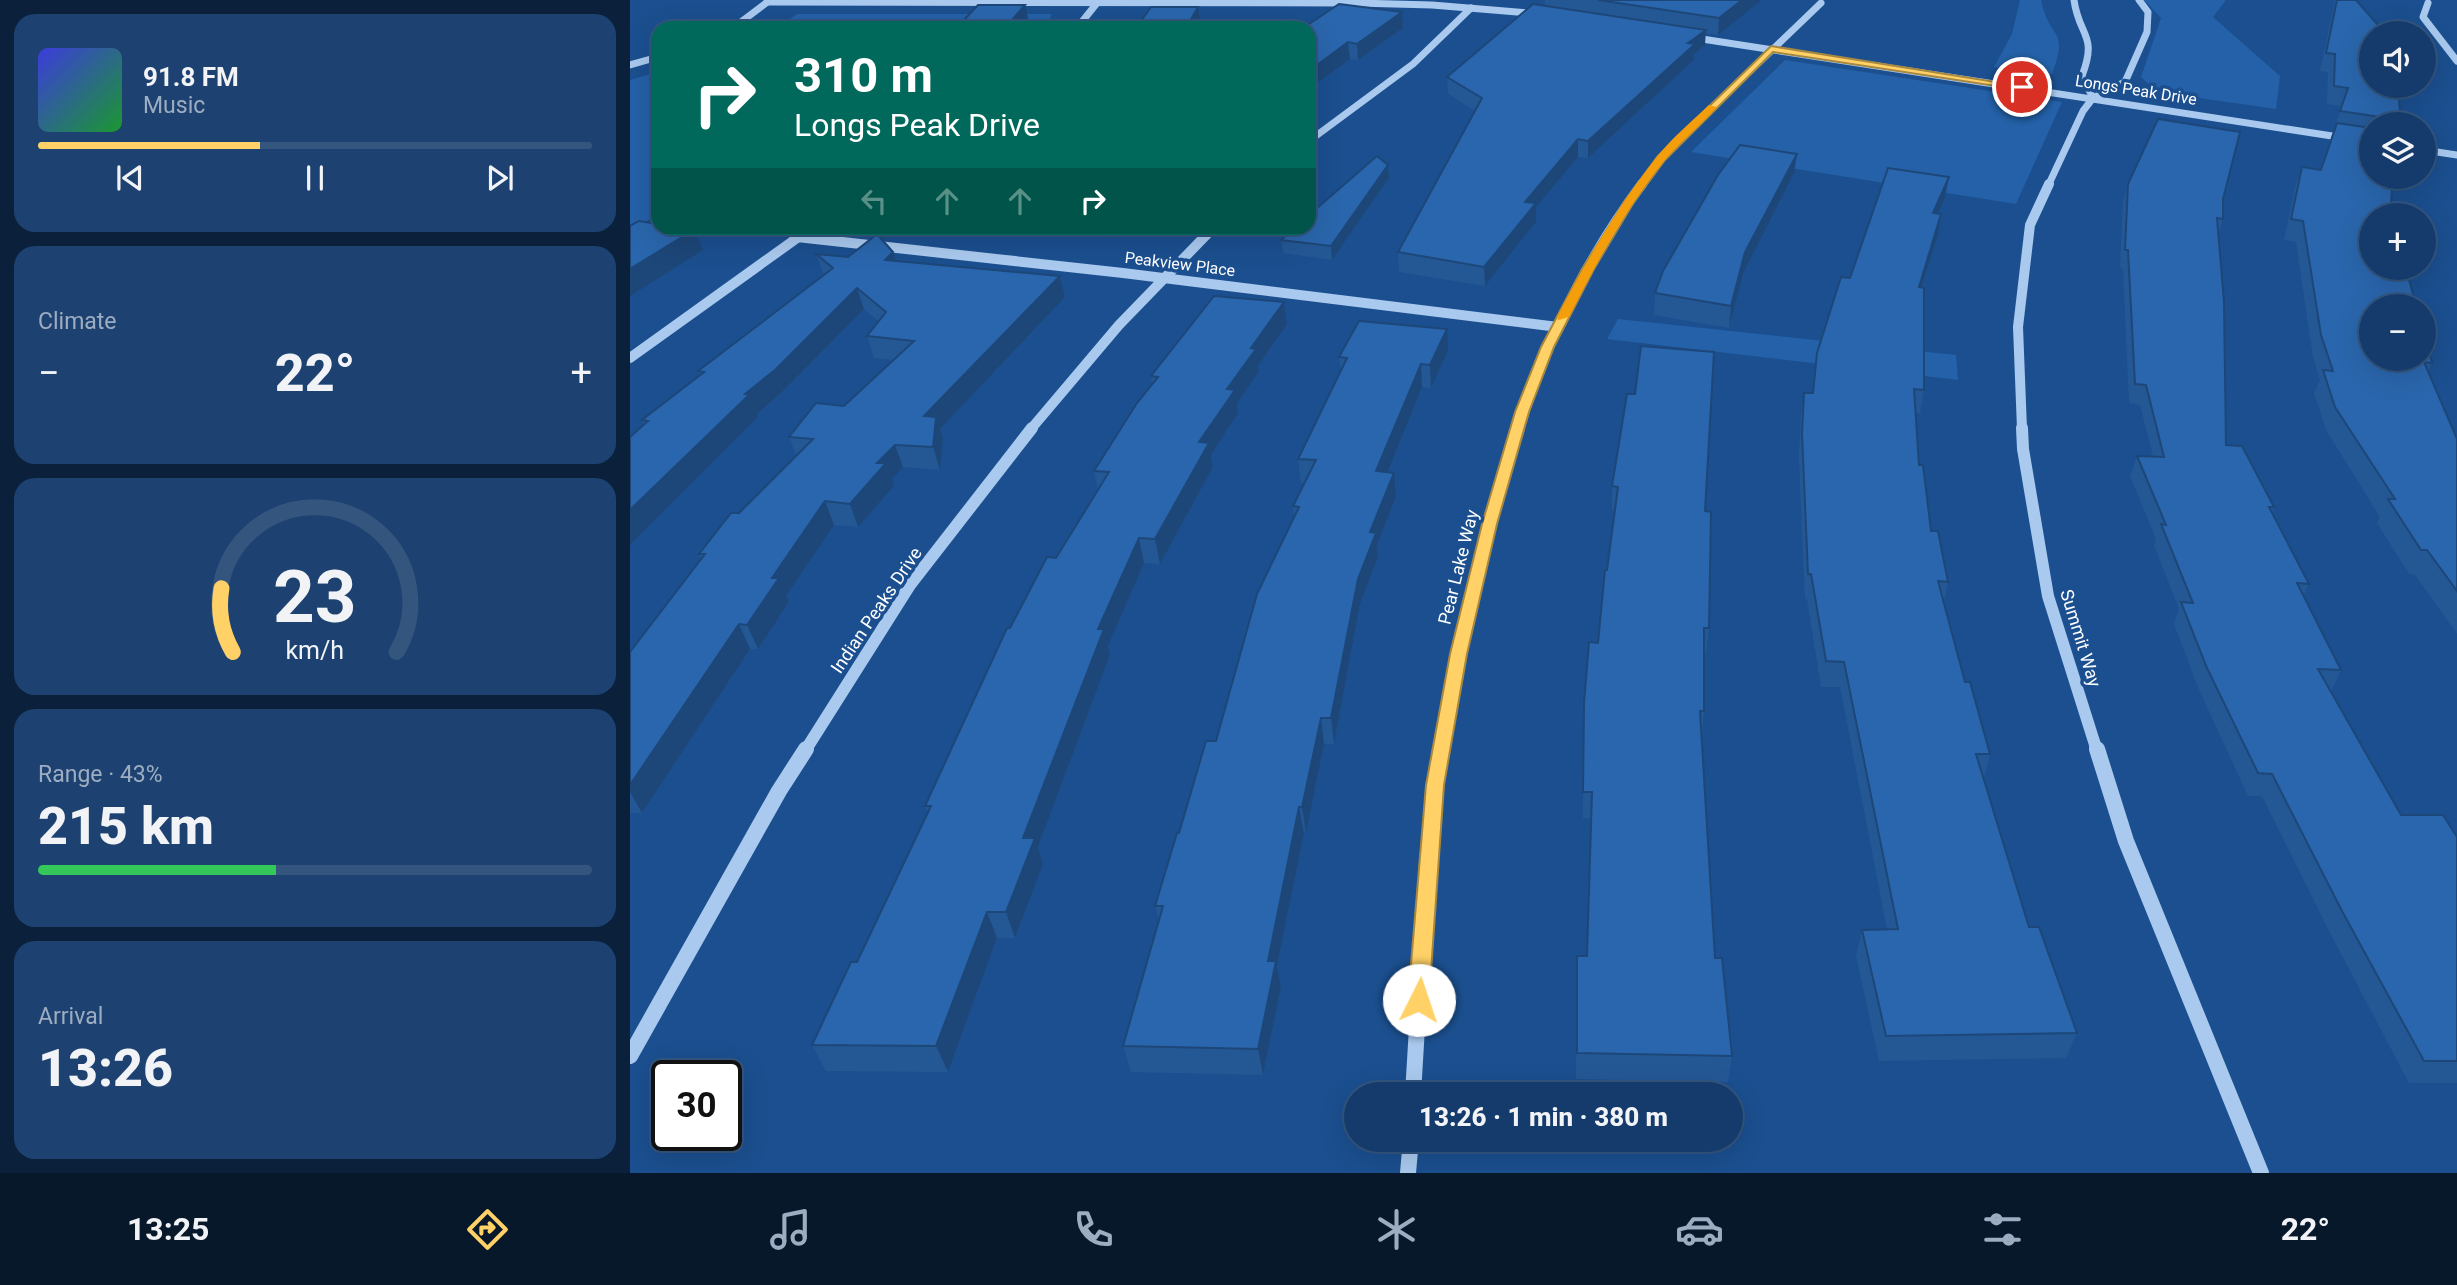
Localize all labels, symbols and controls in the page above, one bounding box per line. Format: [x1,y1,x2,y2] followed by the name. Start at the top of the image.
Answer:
[2359,21,2436,371] map controls
[2359,21,2436,98] button: sound
[794,47,933,104] text: 310 m
[679,49,770,140] icon: right
[1992,57,2052,117] pin
[143,62,239,92] text: 91.8 FM
[2003,68,2041,106] icon: arrive
[2074,71,2198,109] street label: Longs Peak Drive
[143,92,205,119] text: Music
[794,106,1040,144] text: Longs Peak Drive
[2359,112,2436,189] button: layers
[111,159,149,197] icon: previous
[296,159,334,197] icon: pause
[481,159,519,197] icon: next
[855,182,893,220] icon: left
[928,182,966,220] icon: ahead
[1001,182,1039,220] icon: ahead
[1074,182,1112,220] icon: right
[2359,203,2436,280] button: +
[1124,248,1236,280] street label: Peakview Place
[2359,294,2436,371] button: −
[38,308,117,335] text: Climate
[275,343,355,404] text: 22°
[38,351,60,395] text: −
[570,351,592,395] text: +
[1434,507,1483,627] street label: Pear Lake Way
[826,543,926,677] street label: Indian Peaks Drive
[273,555,357,641] text: 23
[2056,587,2106,690] street label: Summit Way
[286,636,344,665] text: km/h
[38,761,163,788] text: Range · 43%
[38,796,214,857] text: 215 km
[1382,963,1456,1037] position arrow
[38,1003,103,1030] text: Arrival
[38,1038,173,1099] text: 13:26
[651,1060,742,1151] speed limit sign: 30
[1419,1102,1668,1132] text: 13:26 · 1 min · 380 m
[463,1205,512,1254] icon: directions
[766,1205,815,1254] icon: music
[1069,1205,1118,1254] icon: phone
[1372,1205,1421,1254] icon: climate
[1675,1205,1724,1254] icon: car
[1978,1205,2027,1254] icon: filters
[127,1210,209,1248] text: 13:25
[2281,1210,2330,1248] text: 22°

